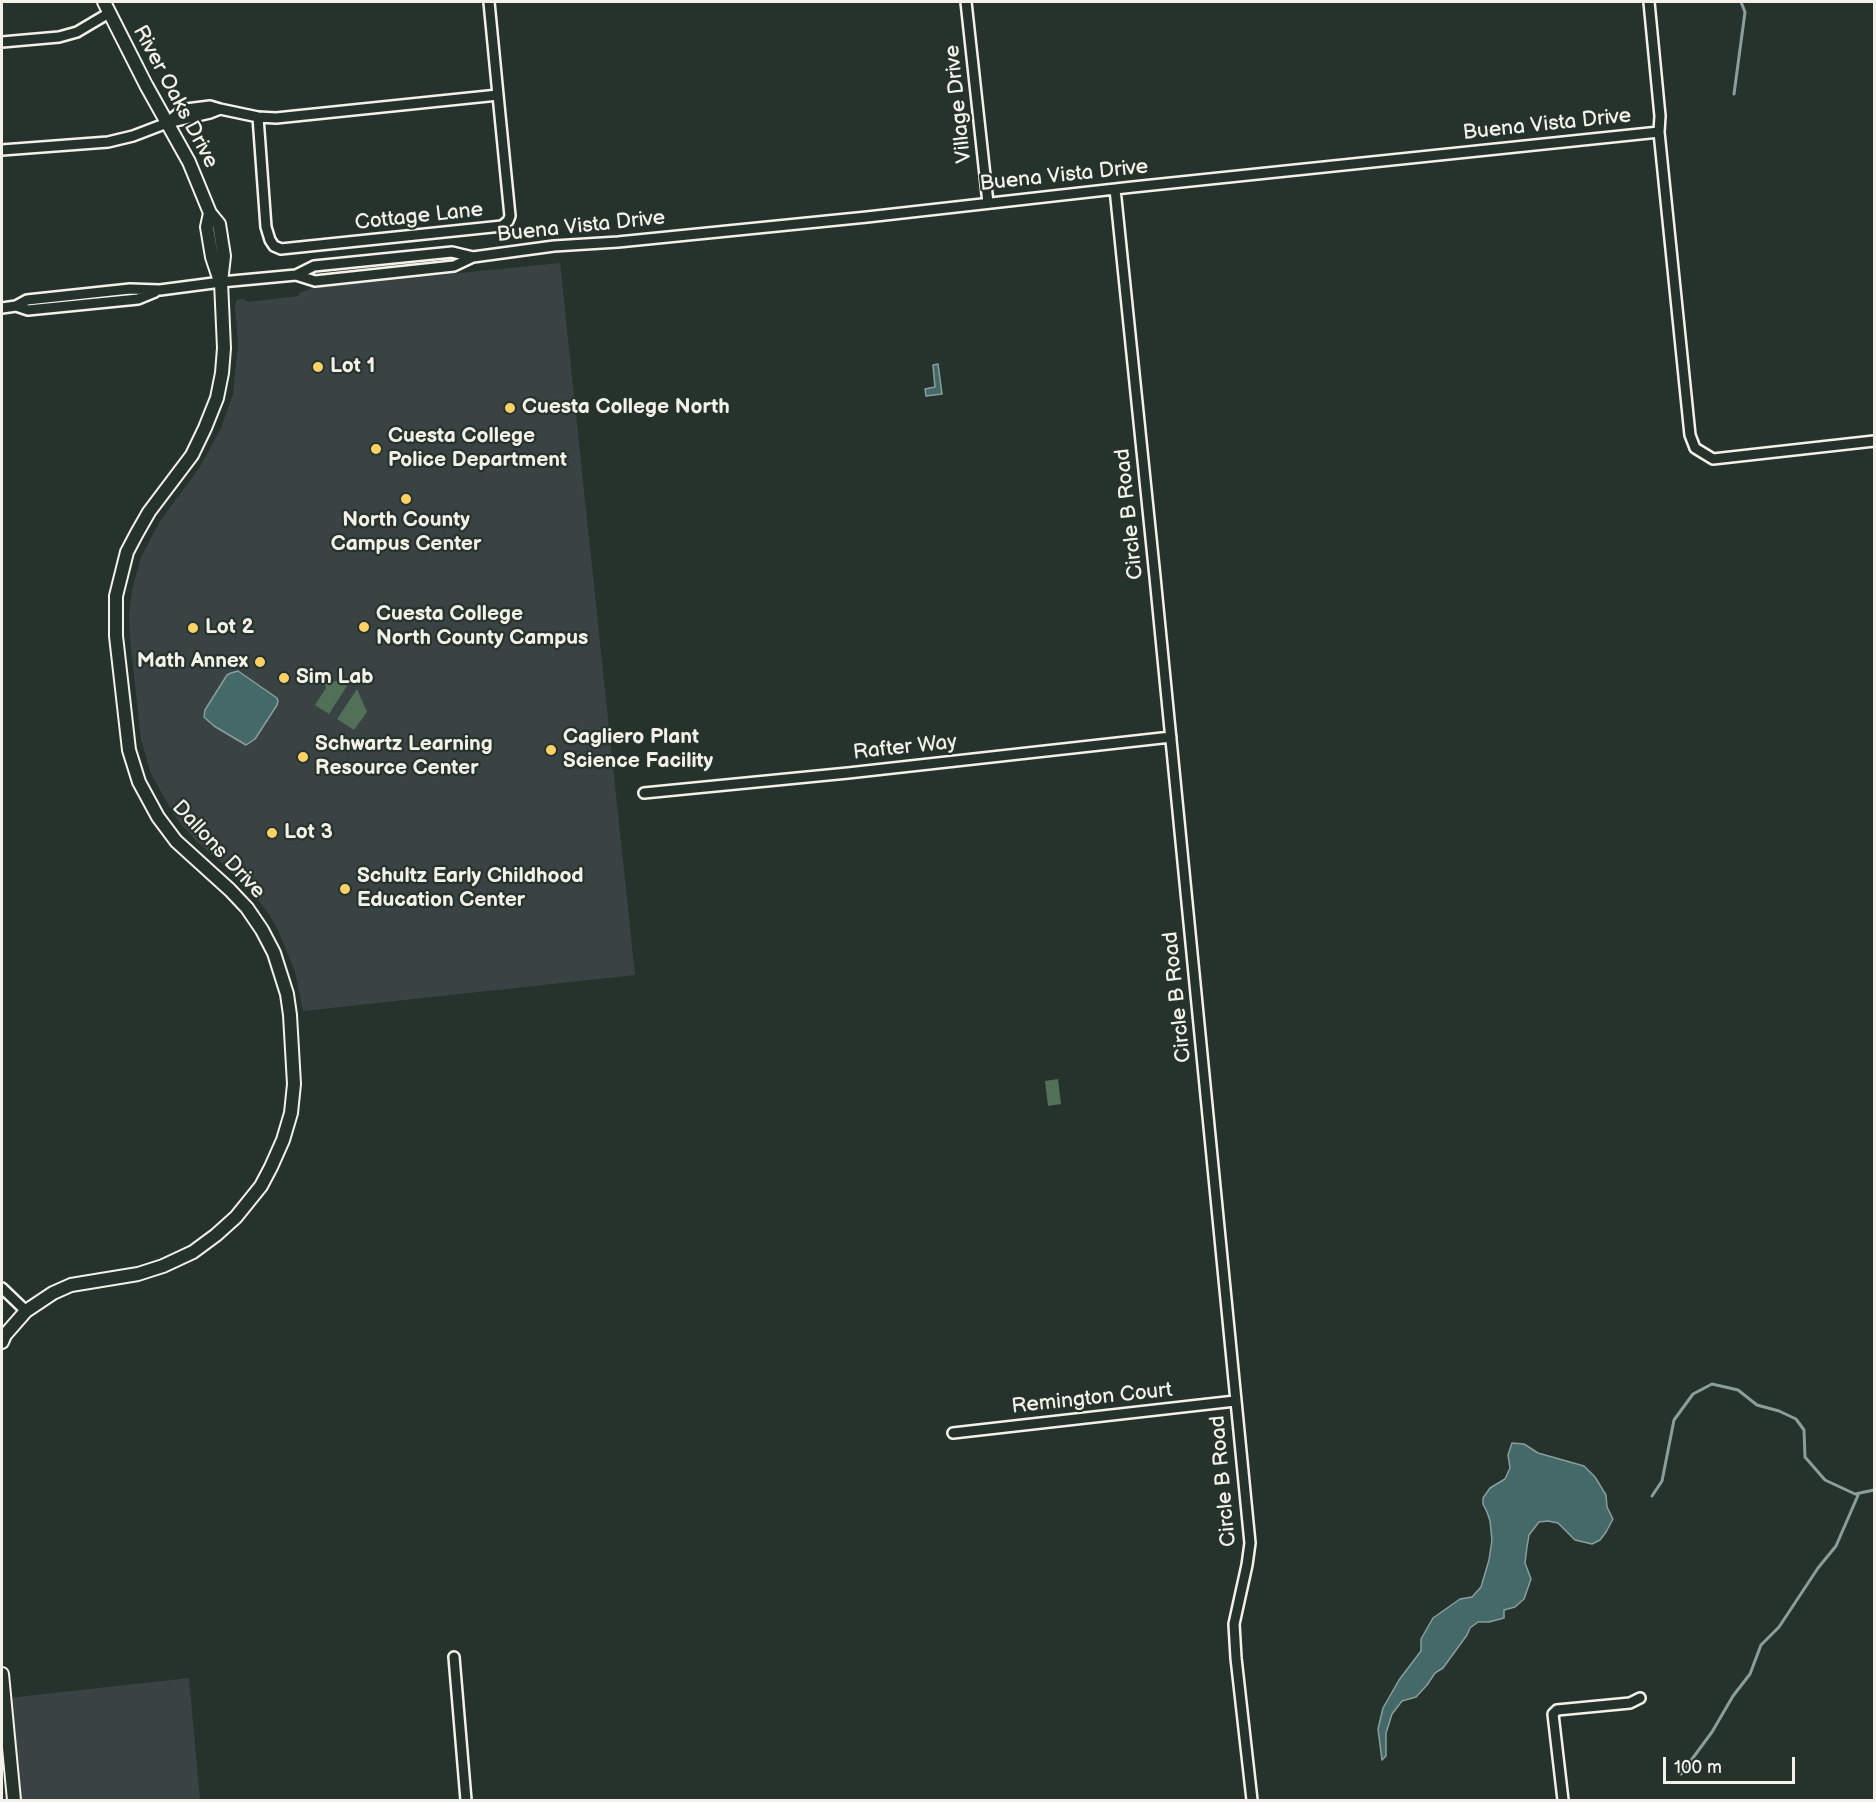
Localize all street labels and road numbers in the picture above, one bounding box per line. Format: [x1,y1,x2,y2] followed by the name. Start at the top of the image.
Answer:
[127,21,223,173] street label: River Oaks Drive
[940,44,978,164] street label: Village Drive
[1462,104,1632,146] street label: Buena Vista Drive
[979,155,1149,197] street label: Buena Vista Drive
[354,198,484,236] street label: Cottage Lane
[496,206,666,248] street label: Buena Vista Drive
[1111,447,1149,581] street label: Circle B Road
[852,730,958,766] street label: Rafter Way
[166,796,270,904] street label: Dallons Drive
[1159,930,1197,1064] street label: Circle B Road
[1010,1378,1174,1420] street label: Remington Court
[1206,1414,1242,1548] street label: Circle B Road

